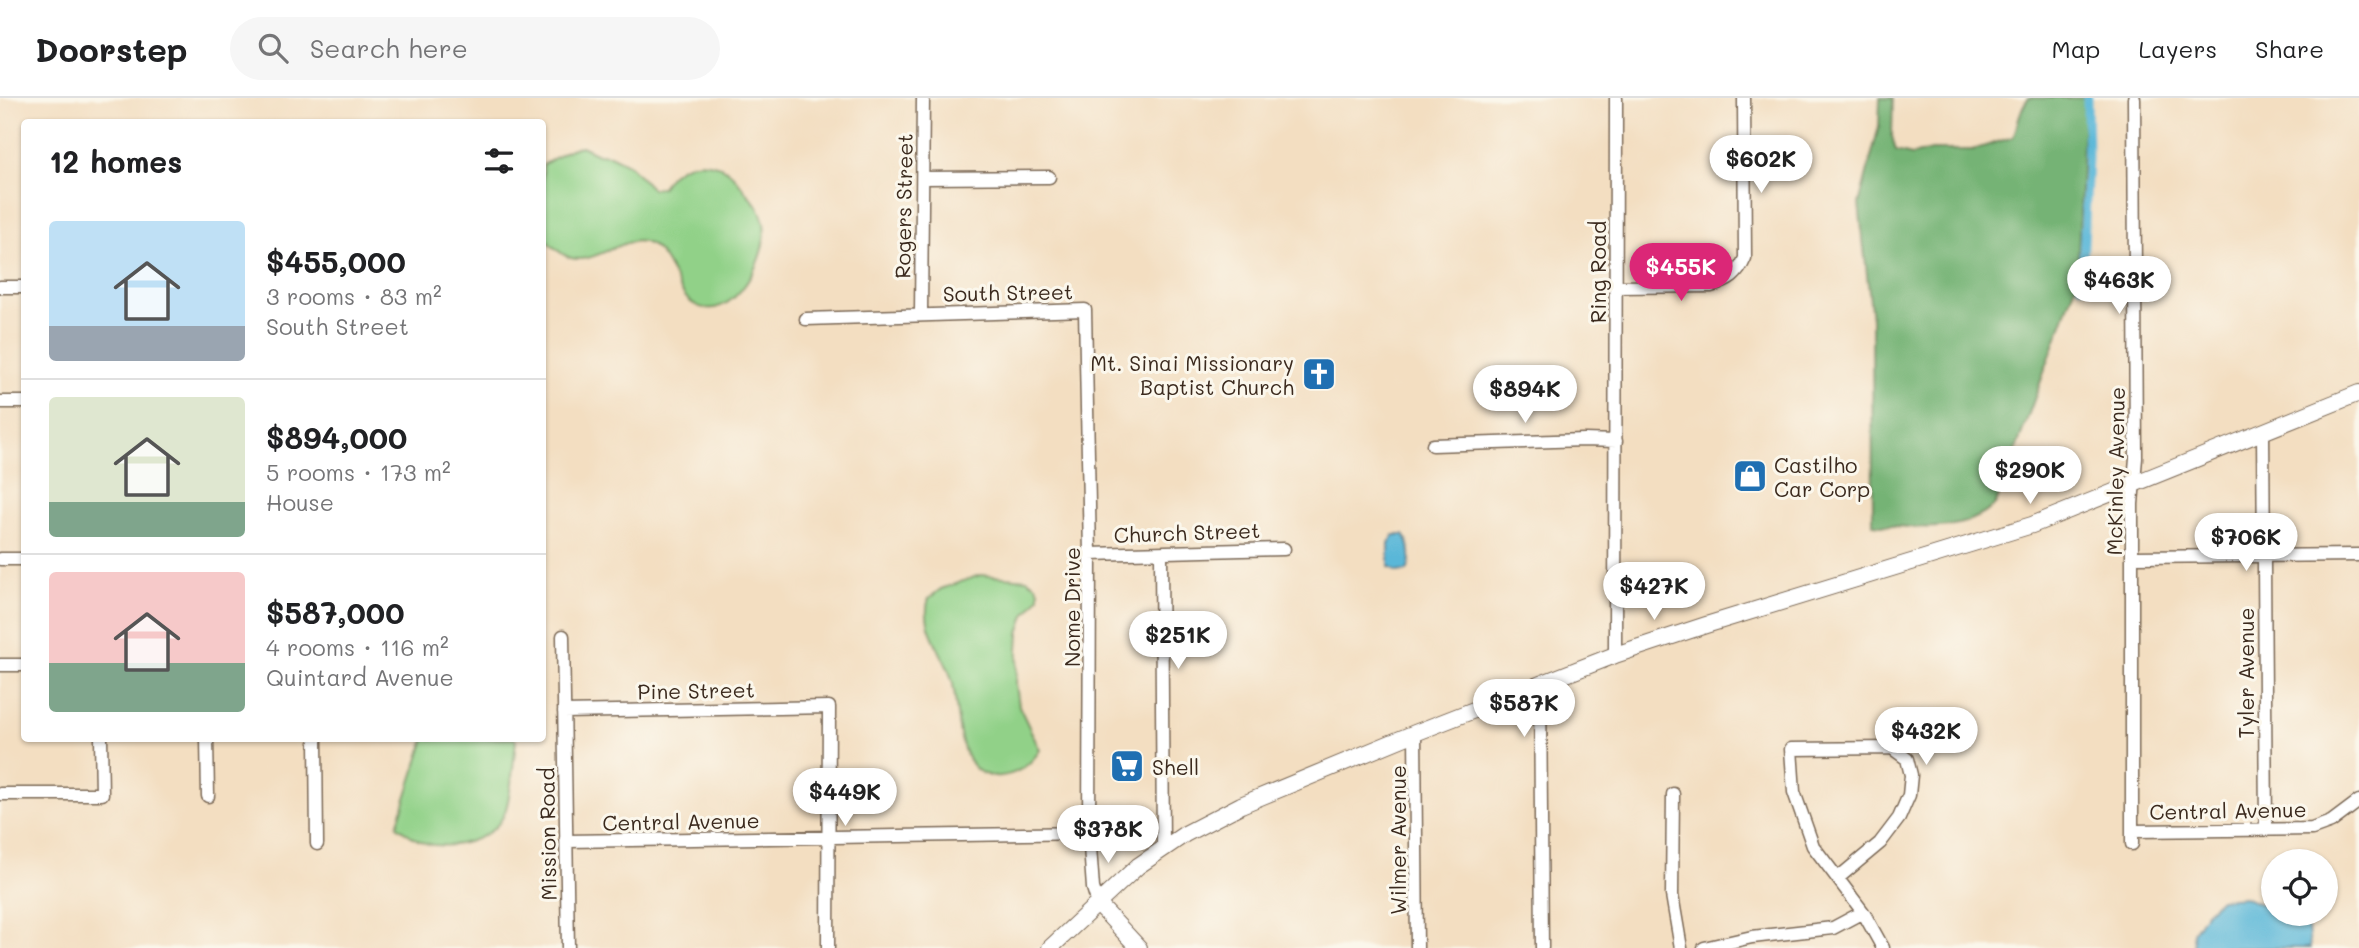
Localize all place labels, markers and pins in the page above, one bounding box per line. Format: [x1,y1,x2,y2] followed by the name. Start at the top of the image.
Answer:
[1712,136,1810,195] pin: $602K
[1632,244,1730,303] pin: $455K
[2070,256,2168,316] pin: $463K
[1090,349,1294,400] place label: Mt. Sinai Missionary Baptist Church
[1300,355,1338,393] church icon: Mt. Sinai Missionary Baptist Church
[1476,366,1574,425] pin: $894K
[1981,446,2079,506] pin: $290K
[1774,451,1870,502] place label: Castilho Car Corp
[1731,457,1769,495] shop icon: Castilho Car Corp
[2197,514,2295,573] pin: $706K
[1605,562,1703,622] pin: $427K
[1129,612,1227,671] pin: $251K
[1475,680,1573,739] pin: $587K
[1877,708,1975,767] pin: $432K
[1108,747,1146,785] supermarket icon: Shell
[1152,753,1199,780] place label: Shell
[796,768,894,828] pin: $449K
[1059,806,1157,865] pin: $378K

